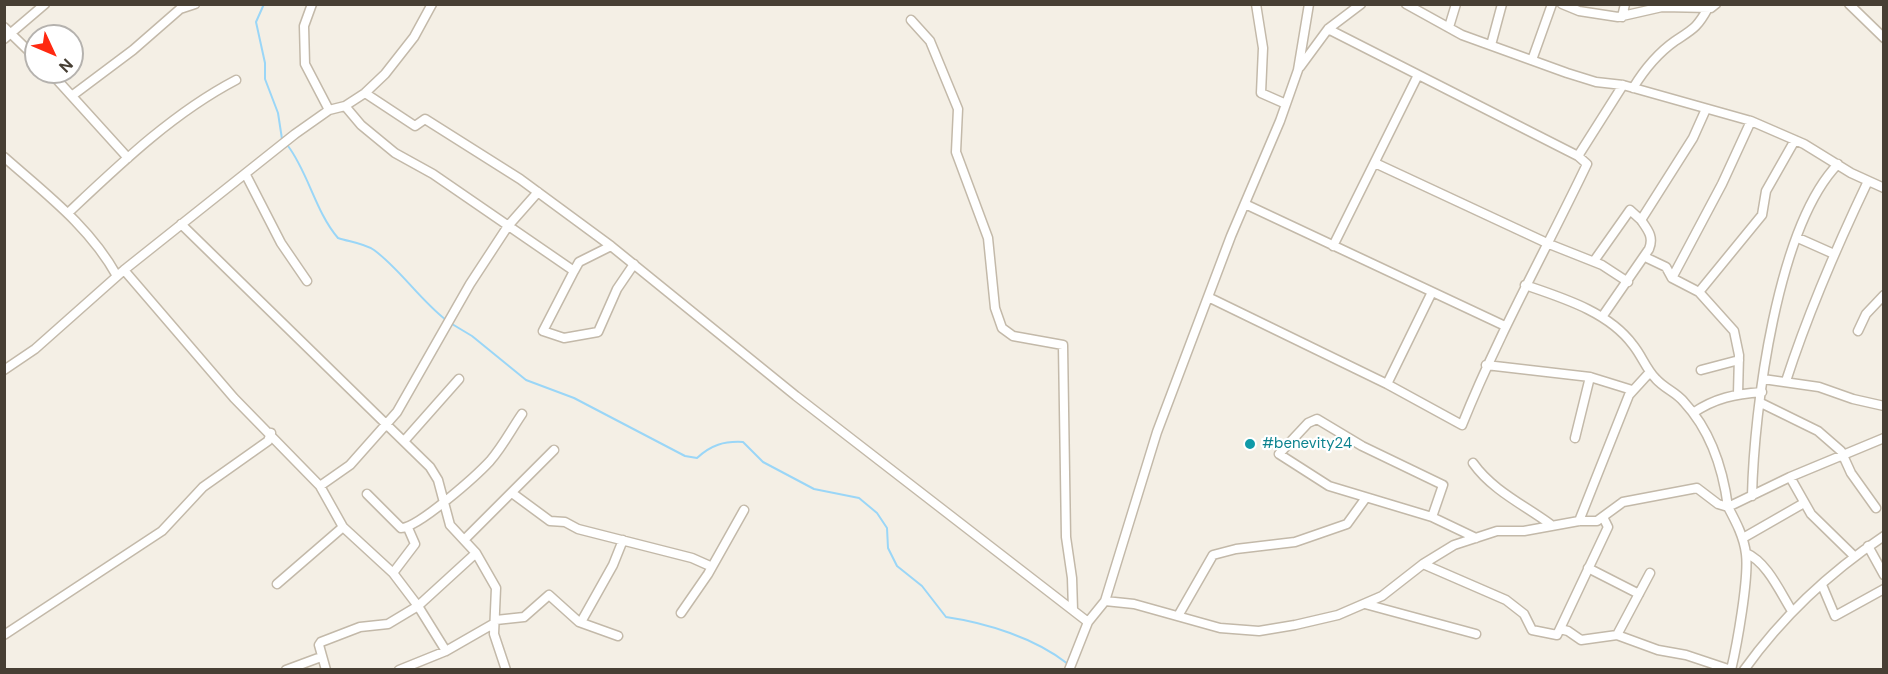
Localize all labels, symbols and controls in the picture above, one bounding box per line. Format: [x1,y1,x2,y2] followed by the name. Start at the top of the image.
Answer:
[24,24,84,84] north arrow
[54,54,77,77] text: N
[1262,435,1352,453] place label: #benevity24
[1243,437,1257,451] marker: #benevity24

